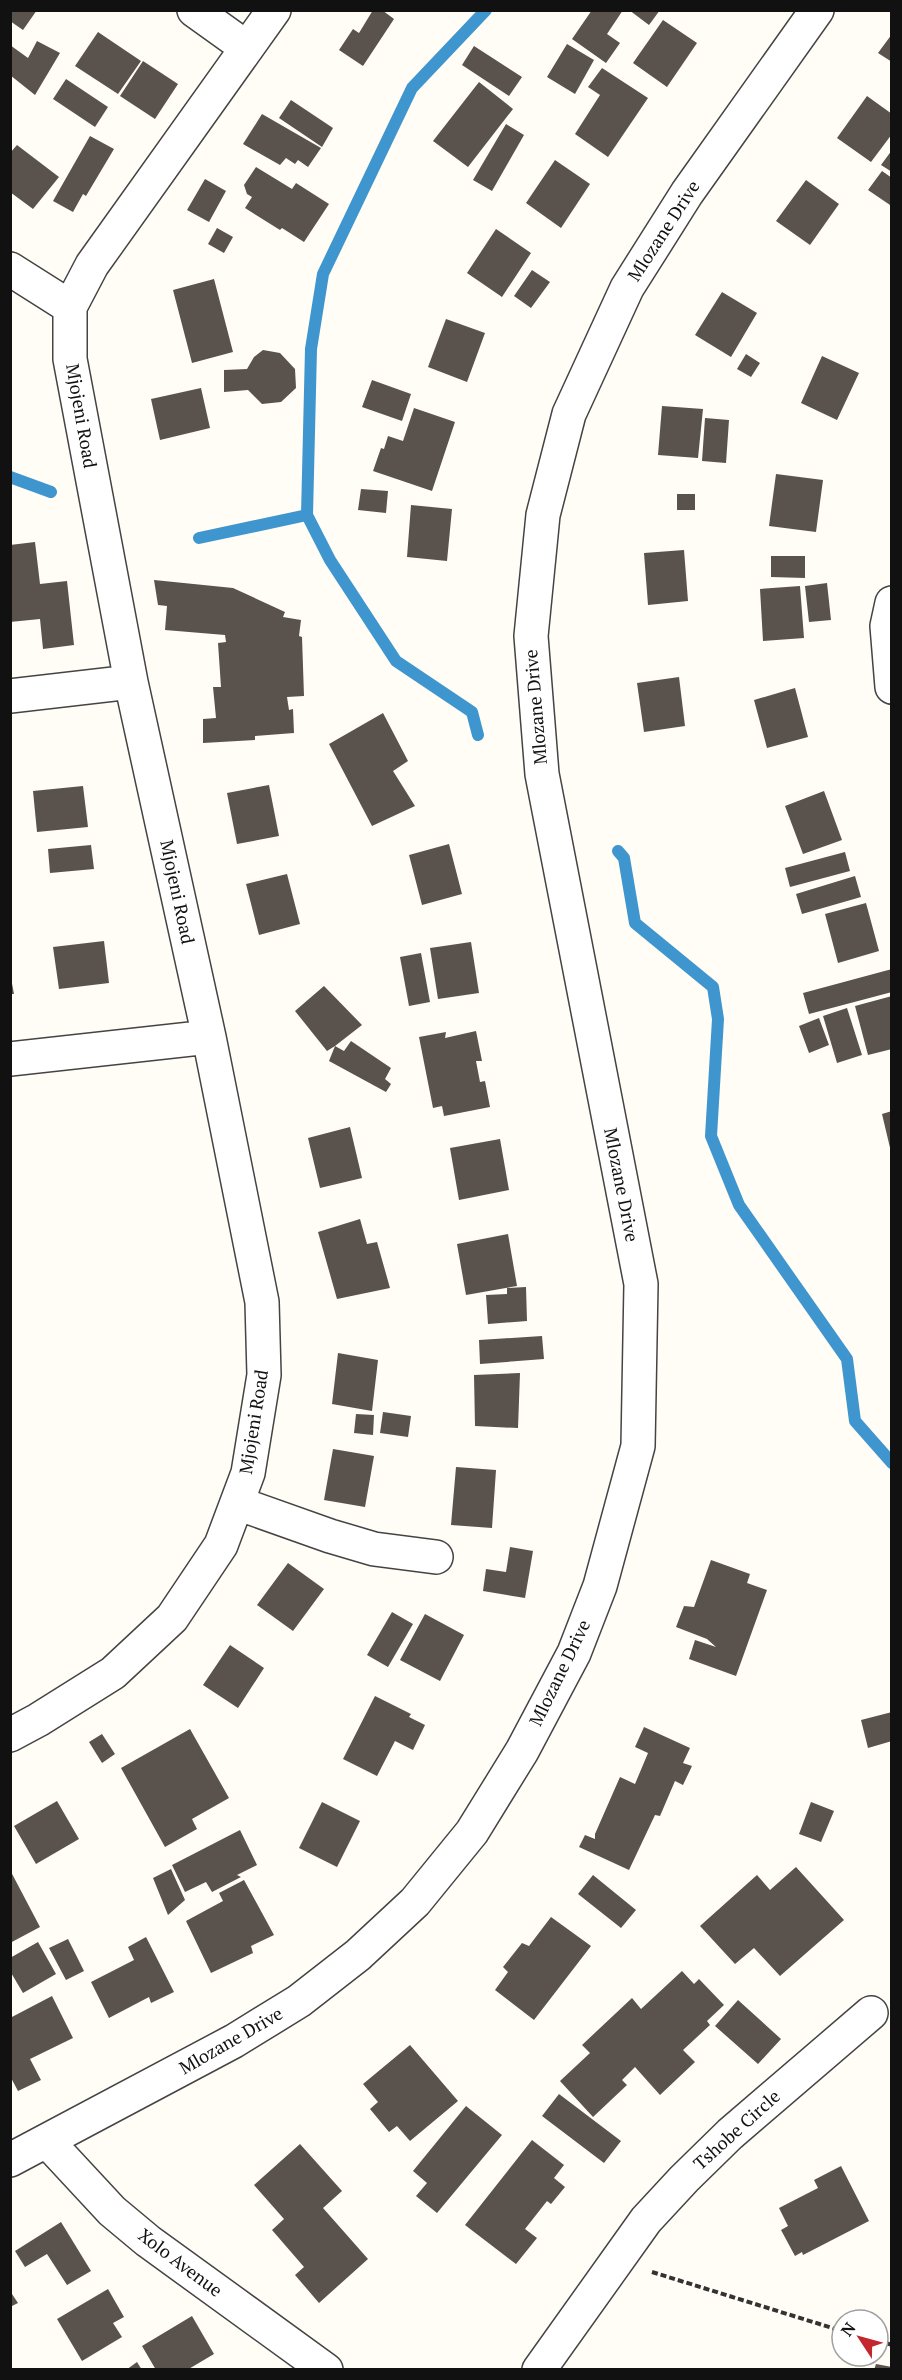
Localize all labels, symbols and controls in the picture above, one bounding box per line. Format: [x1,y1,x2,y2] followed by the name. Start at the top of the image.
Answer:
[622,175,705,286] street label: Mlozane Drive
[61,362,103,470] street label: Mjojeni Road
[518,648,552,766] street label: Mlozane Drive
[155,838,201,946] street label: Mjojeni Road
[599,1126,645,1244] street label: Mlozane Drive
[233,1368,273,1476] street label: Mjojeni Road
[523,1615,595,1730] street label: Mlozane Drive
[174,2001,287,2079] street label: Mlozane Drive
[688,2084,785,2175] street label: Tshobe Circle
[134,2223,228,2302] street label: Xolo Avenue
[830,2308,890,2368] north arrow
[835,2318,860,2341] text: N

